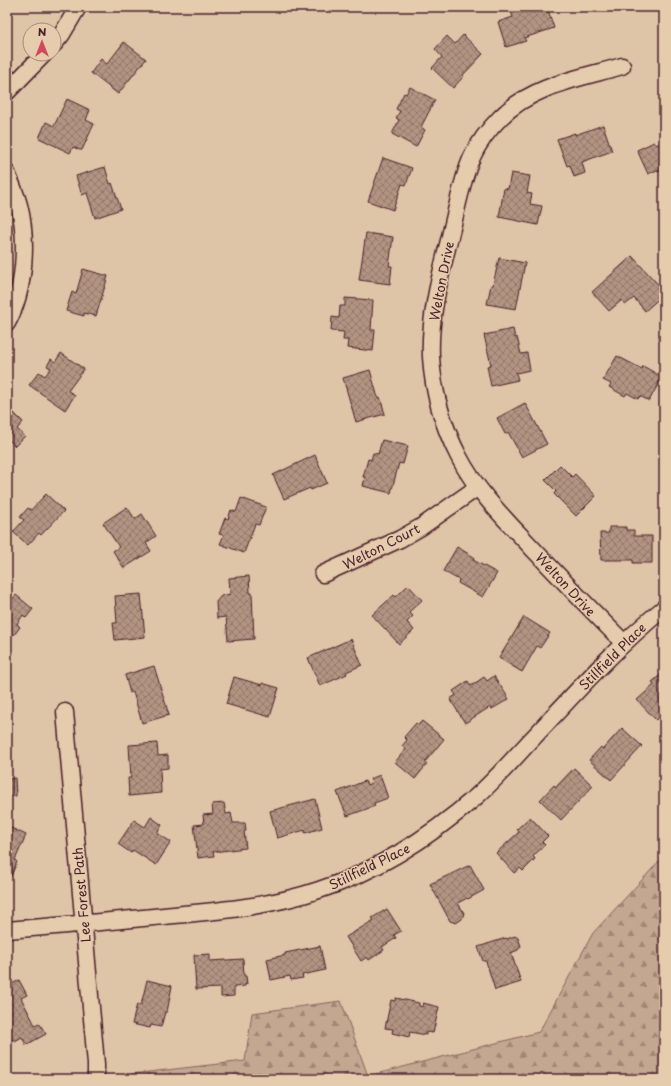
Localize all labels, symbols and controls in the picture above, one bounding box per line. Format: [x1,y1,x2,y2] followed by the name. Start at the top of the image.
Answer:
[22,22,62,62] north arrow
[38,23,47,40] text: N
[424,240,458,322] street label: Welton Drive
[339,518,423,574] street label: Welton Court
[532,548,600,620] street label: Welton Drive
[574,618,650,694] street label: Stillfield Place
[325,838,413,894] street label: Stillfield Place
[67,847,95,943] street label: Lee Forest Path

